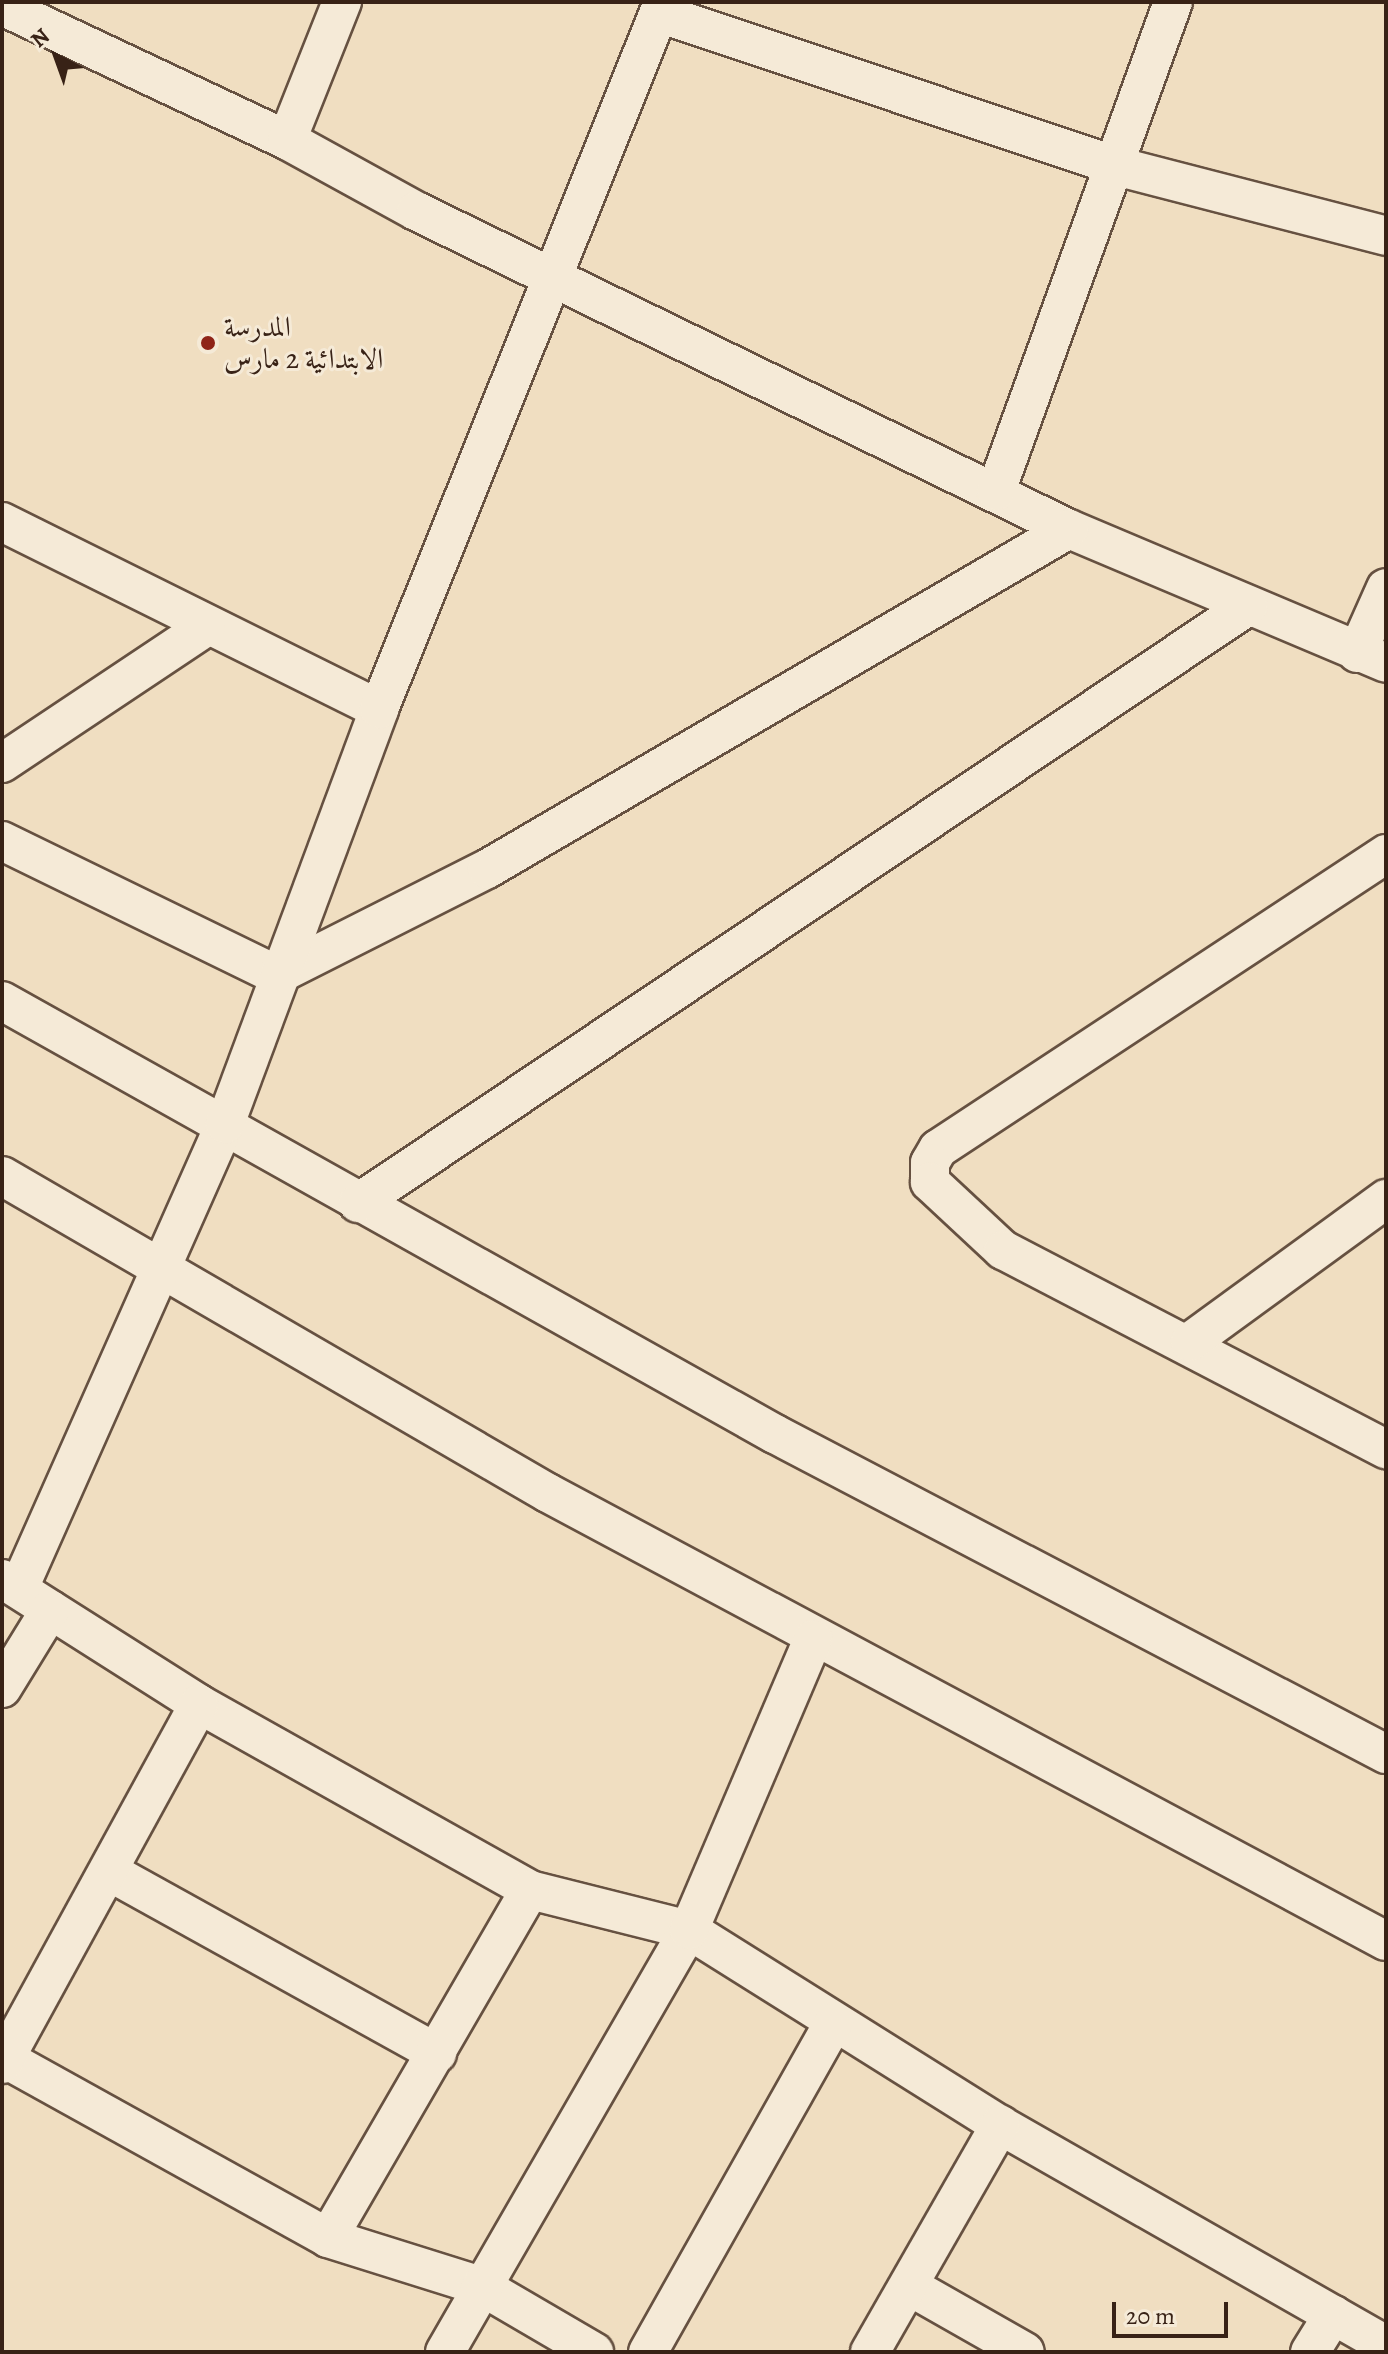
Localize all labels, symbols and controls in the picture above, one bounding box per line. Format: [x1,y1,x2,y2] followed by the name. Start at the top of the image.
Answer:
[16,16,96,96] north arrow
[24,21,56,54] text: N
[224,310,383,376] place label: المدرسة الابتدائية 2 مارس
[199,334,217,352] marker: المدرسة الابتدائية 2 مارس
[1116,2286,1232,2336] scale bar
[1126,2300,1175,2332] text: 20 m

